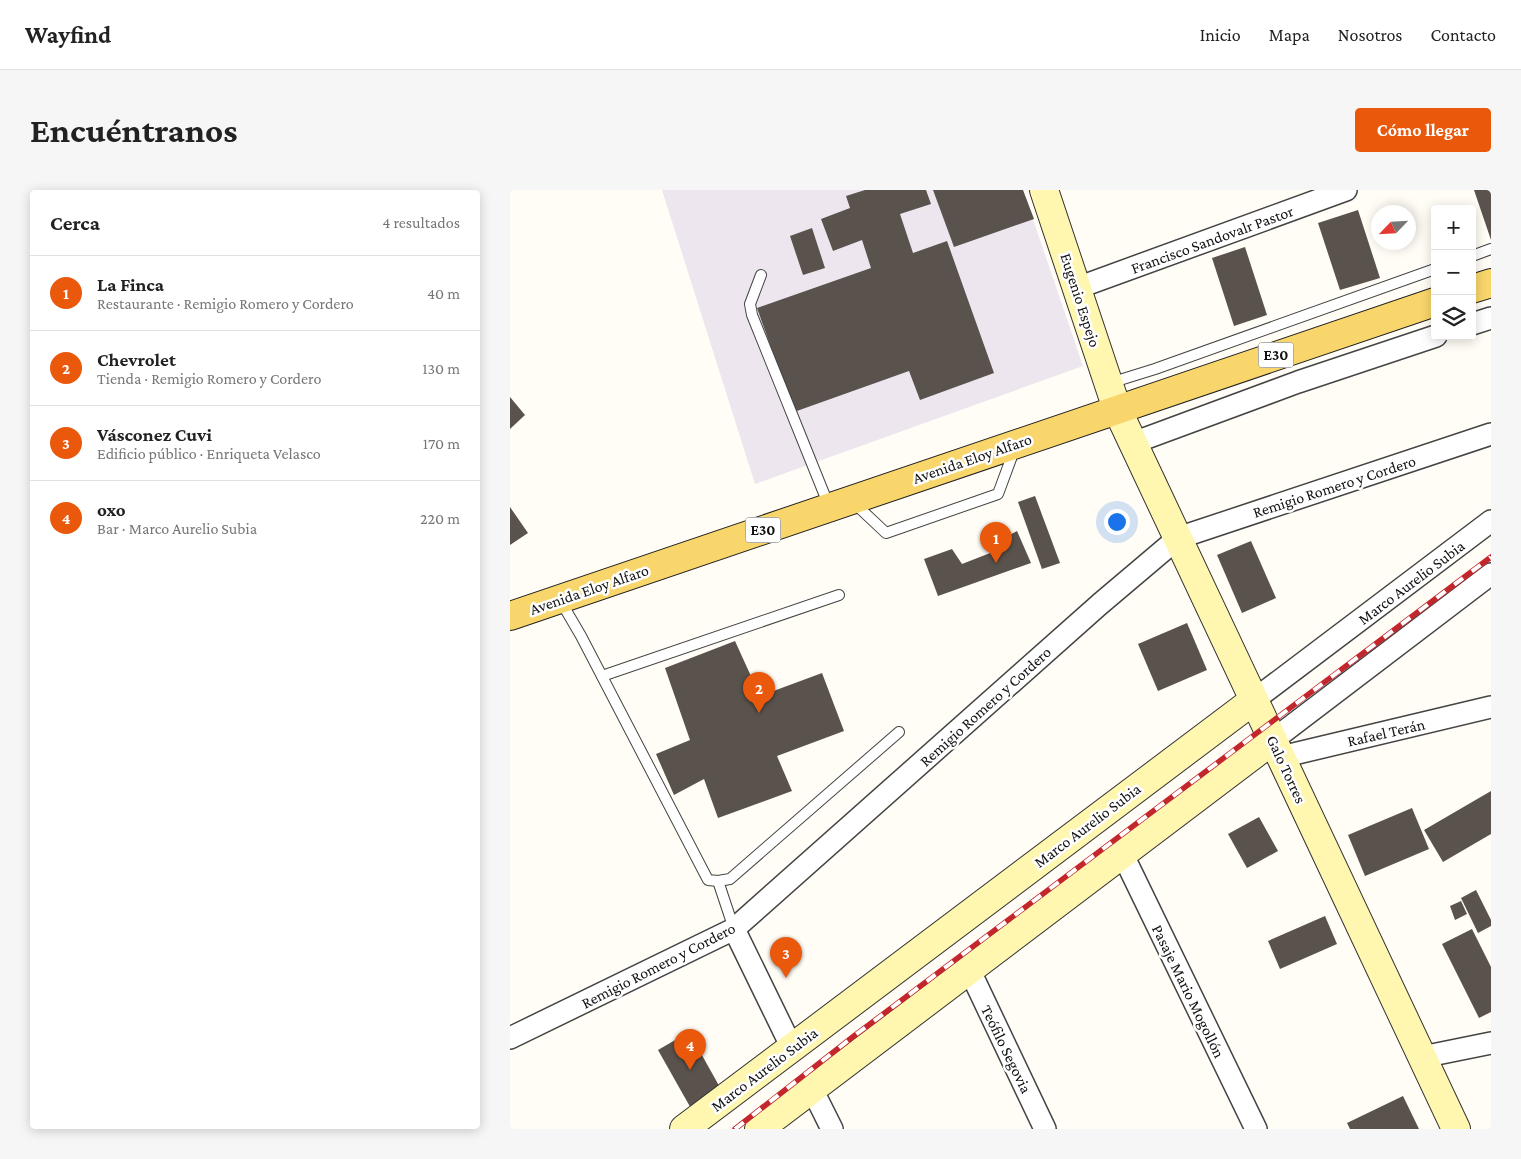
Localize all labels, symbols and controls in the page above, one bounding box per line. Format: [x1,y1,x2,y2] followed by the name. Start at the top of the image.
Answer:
[25,21,111,48] text: Wayfind
[1200,25,1241,45] text: Inicio
[1269,25,1310,45] text: Mapa
[1338,25,1402,45] text: Nosotros
[1430,25,1496,45] text: Contacto
[1355,108,1491,152] button: Cómo llegar
[30,111,237,150] text: Encuéntranos
[1129,202,1296,277] street label: Francisco Sandovalr Pastor
[1371,205,1416,250] north arrow
[1431,205,1476,340] map controls
[1431,205,1476,250] button: +
[50,211,100,235] text: Cerca
[382,214,460,231] text: 4 resultados
[1431,250,1476,295] button: −
[1056,251,1104,350] street label: Eugenio Espejo
[97,274,164,295] text: La Finca
[63,285,69,302] text: 1
[427,285,460,302] text: 40 m
[97,295,354,312] text: Restaurante · Remigio Romero y Cordero
[1431,295,1476,340] button: layers
[1258,342,1294,368] road number: E30
[97,349,176,370] text: Chevrolet
[62,360,70,377] text: 2
[422,360,460,377] text: 130 m
[97,370,321,387] text: Tienda · Remigio Romero y Cordero
[97,424,212,445] text: Vásconez Cuvi
[911,430,1034,488] street label: Avenida Eloy Alfaro
[62,435,70,452] text: 3
[423,435,460,452] text: 170 m
[97,445,321,462] text: Edificio público · Enriqueta Velasco
[1251,452,1418,522] street label: Remigio Romero y Cordero
[97,499,126,520] text: oxo
[1104,509,1130,535] your location
[62,510,70,527] text: 4
[420,510,460,527] text: 220 m
[746,518,780,542] road number: E30
[97,520,257,537] text: Bar · Marco Aurelio Subia
[980,522,1012,563] pin: 1
[1355,537,1468,628] street label: Marco Aurelio Subia
[528,561,651,619] street label: Avenida Eloy Alfaro
[916,643,1055,770] street label: Remigio Romero y Cordero
[743,672,775,713] pin: 2
[1346,715,1427,750] street label: Rafael Terán
[1263,733,1310,806] street label: Galo Torres
[1031,780,1144,871] street label: Marco Aurelio Subia
[579,919,738,1013] street label: Remigio Romero y Cordero
[1148,922,1228,1061] street label: Pasaje Mario Mogollón
[770,937,802,978] pin: 3
[977,1002,1035,1097] street label: Teófilo Segovia
[708,1024,821,1115] street label: Marco Aurelio Subia
[674,1029,706,1070] pin: 4

